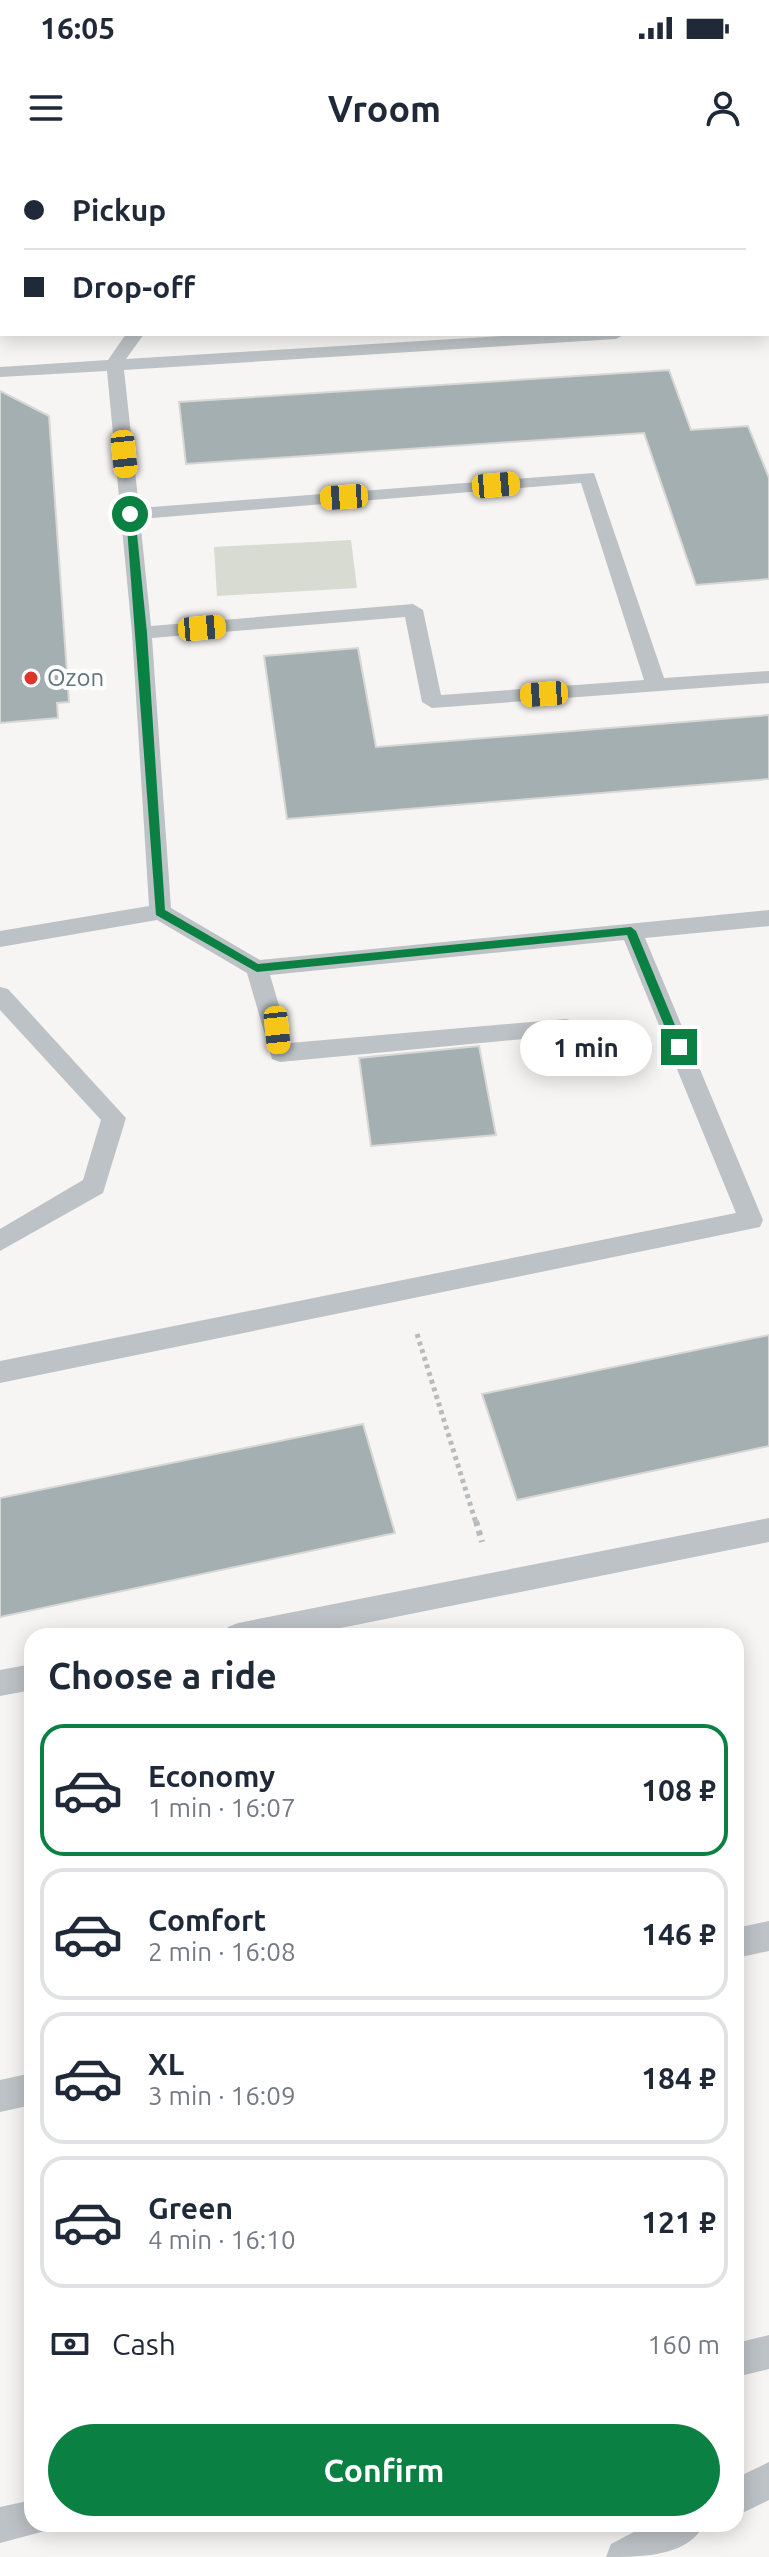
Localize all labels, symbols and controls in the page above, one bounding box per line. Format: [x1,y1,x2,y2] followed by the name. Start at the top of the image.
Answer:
[40,11,115,45] text: 16:05
[24,86,68,130] icon: menu
[701,86,745,130] icon: person
[328,88,441,129] text: Vroom
[72,193,166,227] text: Pickup
[72,270,195,304] text: Drop-off
[110,429,138,479] car
[471,471,521,499] car
[319,483,369,511] car
[112,496,148,532] route start
[177,614,227,642] car
[47,664,104,691] place label: Ozon
[22,669,40,687] marker: Ozon
[519,680,569,708] car
[263,1005,291,1055] car
[519,1019,651,1075] callout: 1 min
[661,1029,697,1065] route end
[553,1033,619,1062] text: 1 min
[48,1655,277,1696] text: Choose a ride
[52,1754,124,1826] icon: car
[148,1759,275,1793] text: Economy
[641,1773,716,1807] text: 108 ₽
[148,1793,296,1822] text: 1 min · 16:07
[52,1898,124,1970] icon: car
[148,1903,266,1937] text: Comfort
[641,1917,716,1951] text: 146 ₽
[148,1937,296,1966] text: 2 min · 16:08
[52,2042,124,2114] icon: car
[148,2047,184,2081] text: XL
[641,2061,716,2095] text: 184 ₽
[148,2081,296,2110] text: 3 min · 16:09
[52,2186,124,2258] icon: car
[148,2191,233,2225] text: Green
[641,2205,716,2239] text: 121 ₽
[148,2225,296,2254] text: 4 min · 16:10
[48,2322,92,2366] icon: cash
[112,2327,176,2361] text: Cash
[648,2330,720,2359] text: 160 m
[48,2424,720,2516] button: Confirm

